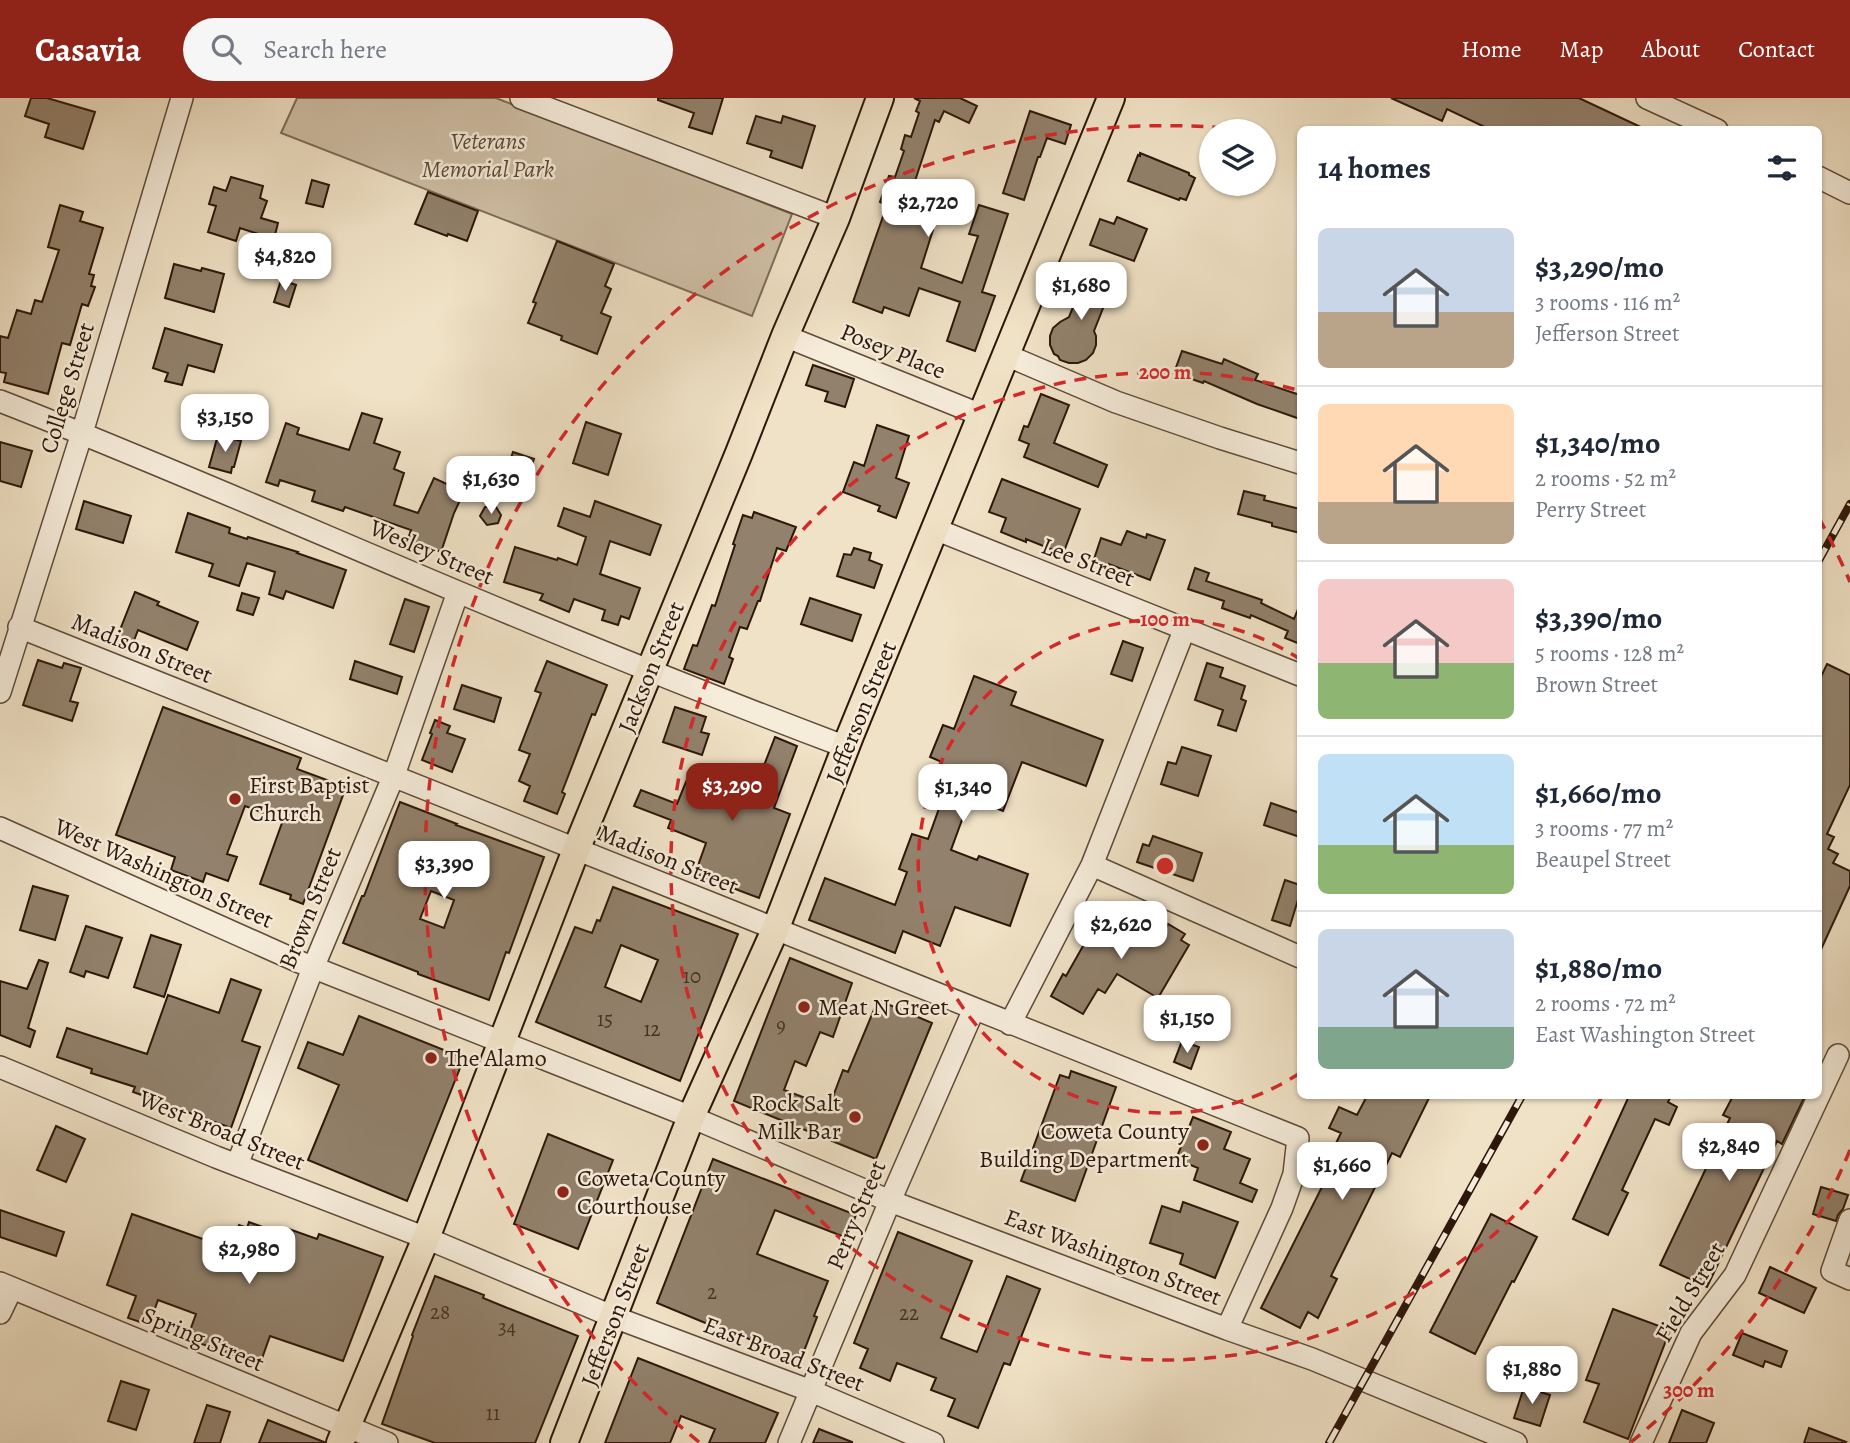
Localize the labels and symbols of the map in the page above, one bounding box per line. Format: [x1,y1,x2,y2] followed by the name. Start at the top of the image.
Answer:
[422,125,555,185] park label: Veterans Memorial Park
[871,180,985,239] pin: $2,720
[228,234,342,293] pin: $4,820
[1024,262,1138,322] pin: $1,680
[836,315,950,387] street label: Posey Place
[32,319,102,457] street label: College Street
[1139,358,1192,386] text: 200 m
[168,394,282,454] pin: $3,150
[434,456,548,516] pin: $1,630
[364,511,499,593] street label: Wesley Street
[1037,530,1139,594] street label: Lee Street
[610,597,692,737] street label: Jackson Street
[67,605,217,691] street label: Madison Street
[1140,605,1190,633] text: 100 m
[818,636,904,788] street label: Jefferson Street
[675,764,789,823] pin: $3,290
[906,764,1020,824] pin: $1,340
[249,769,370,829] place label: First Baptist Church
[227,791,243,807] marker: First Baptist Church
[49,810,279,936] street label: West Washington Street
[593,816,743,902] street label: Madison Street
[271,842,349,974] street label: Brown Street
[387,842,501,901] pin: $3,390
[1153,854,1177,878] centre of rings
[1064,902,1178,961] pin: $2,620
[683,962,701,990] house number: 10
[818,991,948,1023] place label: Meat N Greet
[1130,996,1244,1055] pin: $1,150
[796,999,812,1015] marker: Meat N Greet
[597,1005,613,1033] house number: 15
[776,1011,786,1039] house number: 9
[643,1015,661,1043] house number: 12
[445,1042,547,1074] place label: The Alamo
[423,1050,439,1066] marker: The Alamo
[133,1082,310,1178] street label: West Broad Street
[751,1087,841,1147] place label: Rock Salt Milk Bar
[847,1109,863,1125] marker: Rock Salt Milk Bar
[979,1115,1189,1175] place label: Coweta County Building Department
[1672,1124,1786,1183] pin: $2,840
[1195,1137,1211,1153] marker: Coweta County Building Department
[1285,1142,1399,1202] pin: $1,660
[819,1155,893,1275] street label: Perry Street
[577,1162,726,1222] place label: Coweta County Courthouse
[555,1184,571,1200] marker: Coweta County Courthouse
[1000,1201,1226,1313] street label: East Washington Street
[192,1226,306,1286] pin: $2,980
[1647,1236,1733,1348] street label: Field Street
[573,1239,657,1391] street label: Jefferson Street
[707,1278,717,1306] house number: 2
[430,1298,450,1326] house number: 28
[137,1299,269,1379] street label: Spring Street
[899,1299,919,1327] house number: 22
[699,1309,869,1399] street label: East Broad Street
[498,1313,516,1341] house number: 34
[1475,1346,1589,1406] pin: $1,880
[1663,1376,1715,1404] text: 300 m
[486,1399,500,1427] house number: 11

